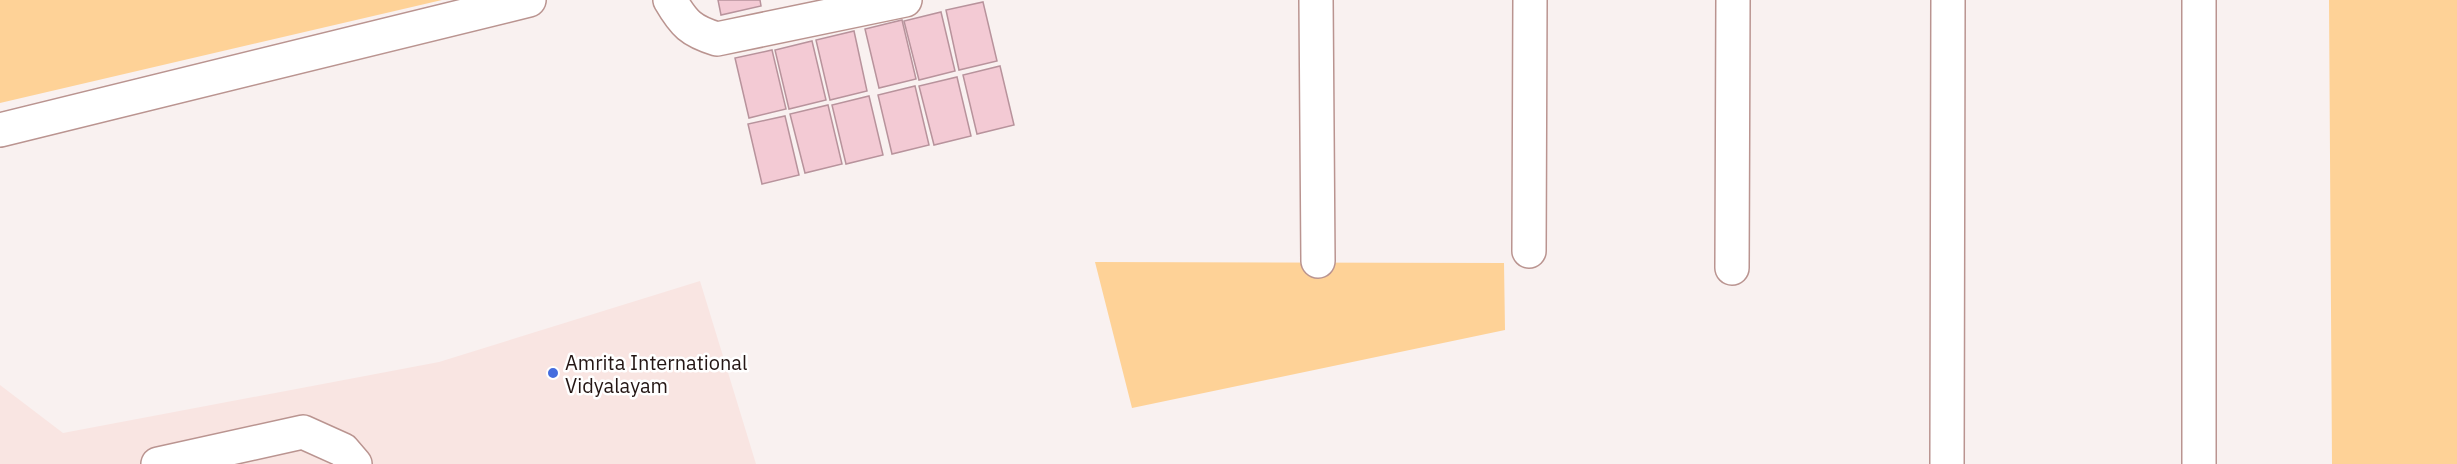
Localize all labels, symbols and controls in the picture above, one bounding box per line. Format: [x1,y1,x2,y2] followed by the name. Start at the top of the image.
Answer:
[565,349,747,399] place label: Amrita International Vidyalayam
[546,366,560,380] marker: Amrita International Vidyalayam

